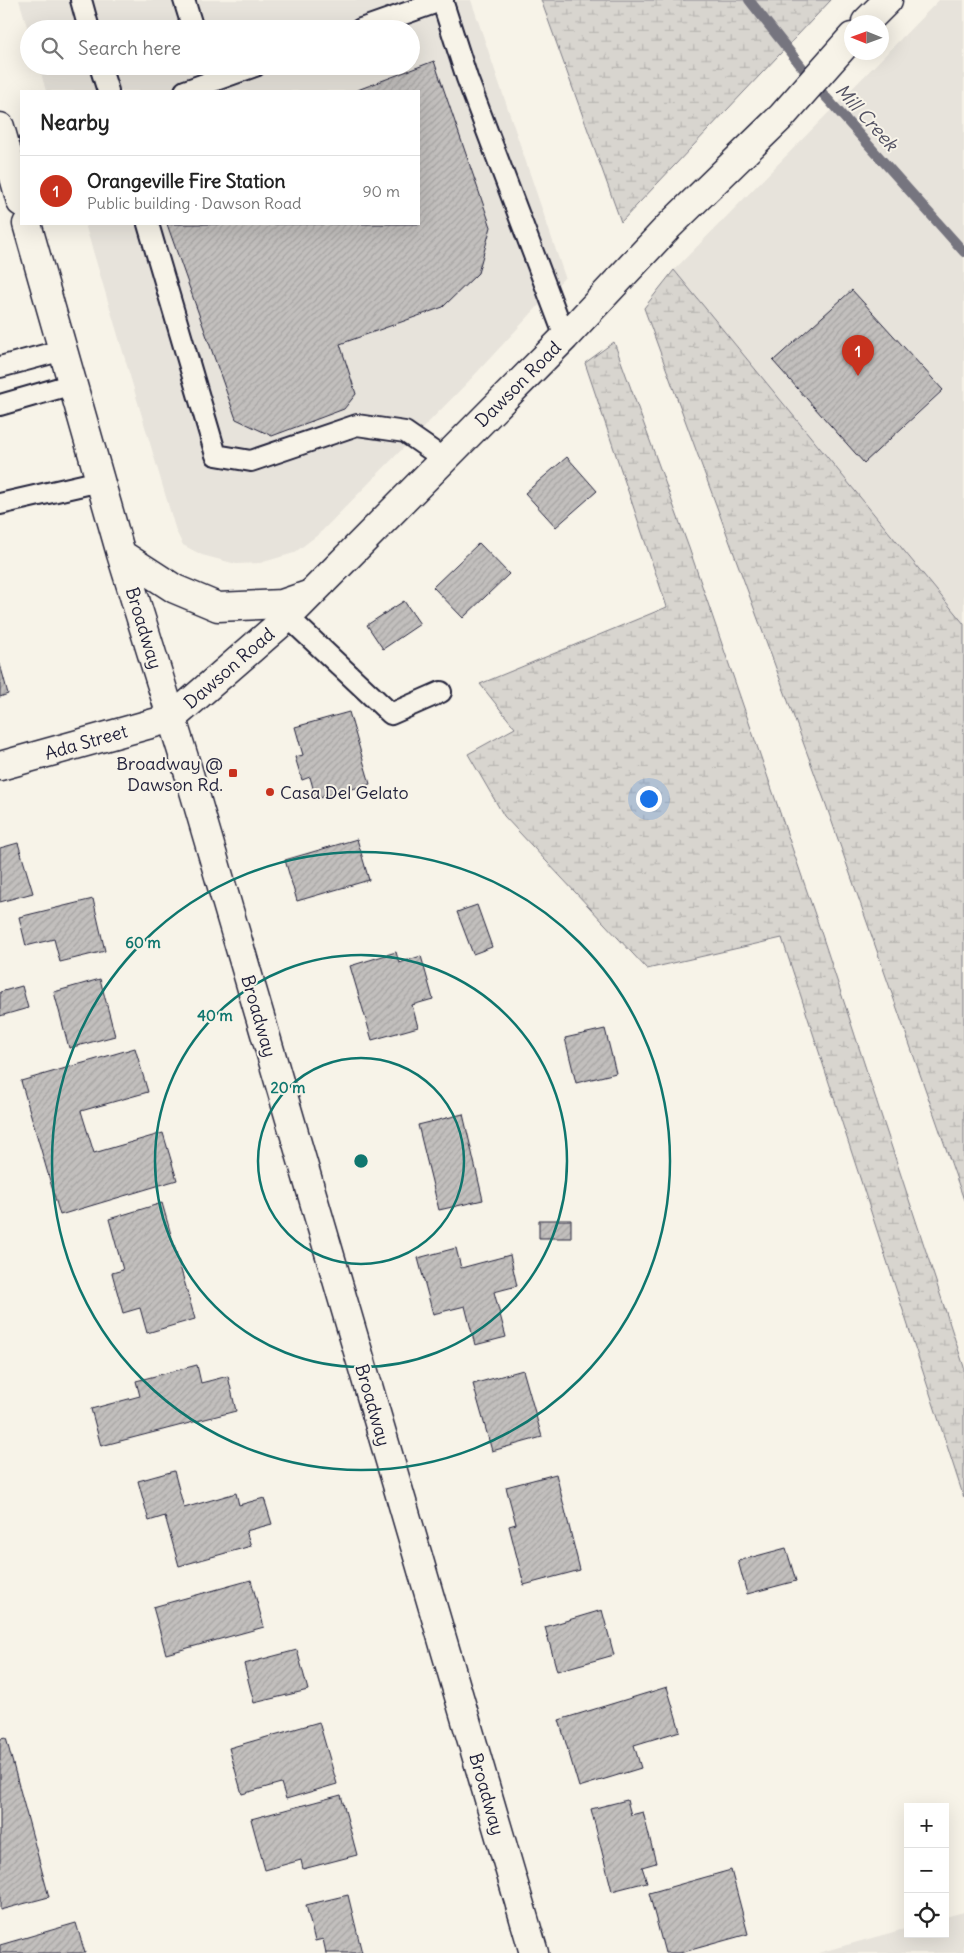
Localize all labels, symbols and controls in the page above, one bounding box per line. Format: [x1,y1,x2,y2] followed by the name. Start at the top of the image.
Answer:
[844,15,889,60] north arrow
[20,20,420,75] search box
[38,34,66,62] icon: search
[78,36,181,60] text: Search here
[831,78,904,157] water label: Mill Creek
[40,109,110,136] text: Nearby
[87,169,285,193] text: Orangeville Fire Station
[53,181,59,201] text: 1
[362,181,400,201] text: 90 m
[87,193,302,213] text: Public building · Dawson Road
[842,335,874,376] pin: 1
[470,336,566,432] street label: Dawson Road
[121,584,167,672] street label: Broadway
[179,622,279,714] street label: Dawson Road
[42,719,130,765] street label: Ada Street
[116,752,223,796] place label: Broadway @ Dawson Rd.
[227,767,239,779] marker: Broadway @ Dawson Rd.
[280,781,409,804] place label: Casa Del Gelato
[264,786,276,798] marker: Casa Del Gelato
[636,786,662,812] your location
[125,933,161,952] text: 60 m
[236,972,282,1060] street label: Broadway
[197,1006,233,1025] text: 40 m
[271,1078,305,1097] text: 20 m
[352,1152,370,1170] centre of rings
[350,1361,396,1449] street label: Broadway
[464,1750,510,1838] street label: Broadway
[904,1803,949,1938] map controls
[904,1803,949,1848] button: +
[904,1848,949,1893] button: −
[904,1893,949,1938] button: locate

